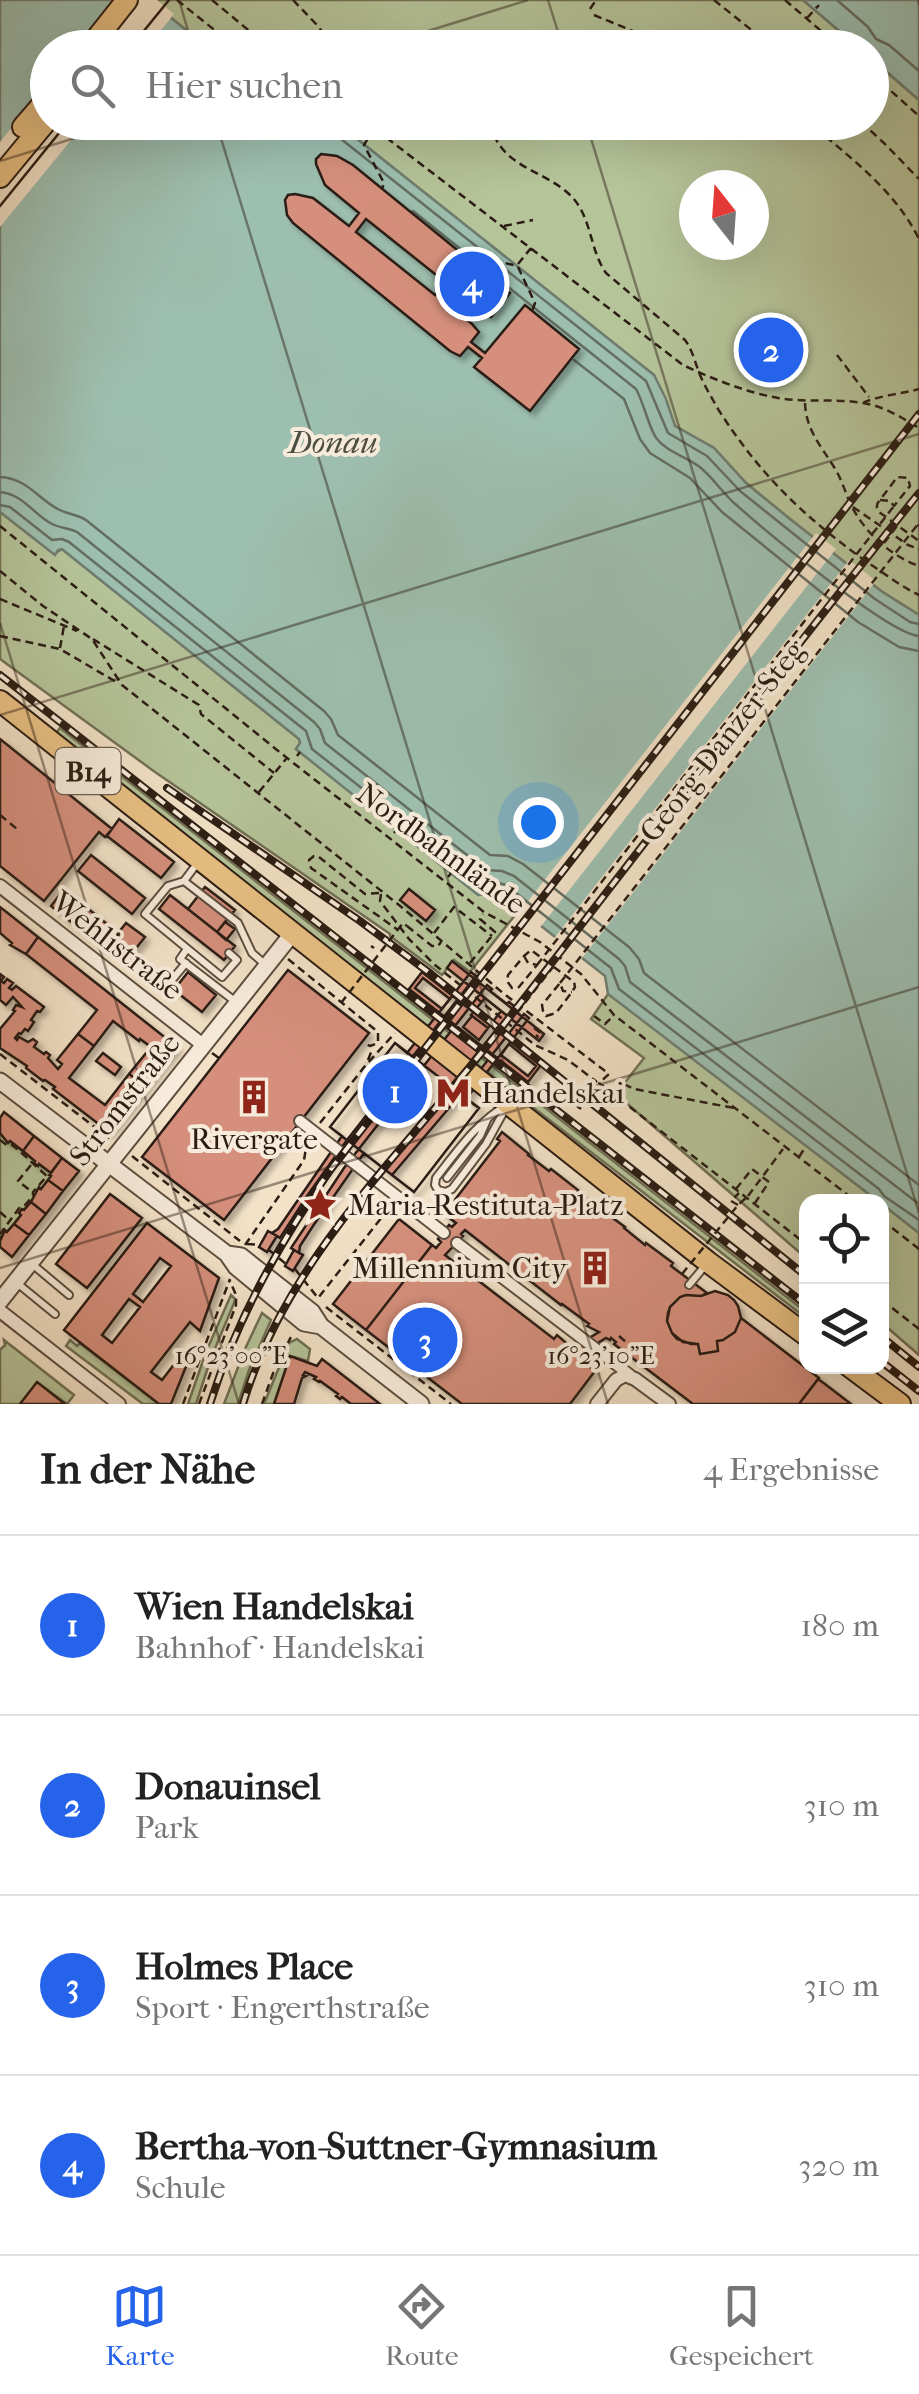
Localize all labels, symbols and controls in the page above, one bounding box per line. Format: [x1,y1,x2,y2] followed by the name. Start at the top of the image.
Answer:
[30,30,889,140] search box
[65,58,120,113] icon: search
[145,63,343,108] text: Hier suchen
[679,170,769,260] north arrow
[440,246,504,322] pin: 4
[738,312,804,388] pin: 2
[286,424,378,461] water label: Donau
[633,632,814,849] street label: Georg-Danzer-Steg
[56,748,120,794] road number: B14
[350,776,532,922] street label: Nordbahnlände
[513,797,564,848] your location
[44,884,189,1008] street label: Wehlistraße
[62,1027,188,1173] street label: Stromstraße
[362,1054,428,1128] pin: 1
[434,1074,472,1112] metro station icon: Handelskai
[481,1076,625,1111] place label: Handelskai
[235,1078,273,1116] building icon: Rivergate
[190,1122,318,1157] place label: Rivergate
[301,1186,339,1224] place icon: Maria-Restituta-Platz
[348,1188,623,1223] place label: Maria-Restituta-Platz
[799,1194,889,1374] map controls
[799,1194,889,1284] button: locate
[576,1249,614,1287] building icon: Millennium City
[352,1251,568,1286] place label: Millennium City
[799,1284,889,1374] button: layers
[392,1302,458,1378] pin: 3
[175,1341,287,1370] text: 16°23'00"E
[547,1341,655,1370] text: 16°23'10"E
[40,1445,255,1494] text: In der Nähe
[703,1451,879,1488] text: 4 Ergebnisse
[135,1584,414,1629] text: Wien Handelskai
[67,1607,78,1644] text: 1
[800,1607,879,1644] text: 180 m
[135,1629,425,1666] text: Bahnhof · Handelskai
[135,1764,321,1809] text: Donauinsel
[64,1787,81,1824] text: 2
[804,1787,879,1824] text: 310 m
[135,1809,199,1846] text: Park
[135,1944,353,1989] text: Holmes Place
[66,1967,79,2004] text: 3
[804,1967,879,2004] text: 310 m
[135,1989,430,2026] text: Sport · Engerthstraße
[135,2124,657,2169] text: Bertha-von-Suttner-Gymnasium
[63,2147,82,2184] text: 4
[798,2147,879,2184] text: 320 m
[135,2169,226,2206] text: Schule
[105,2279,175,2372] tab: Karte
[385,2279,459,2372] tab: Route
[669,2279,814,2372] tab: Gespeichert

